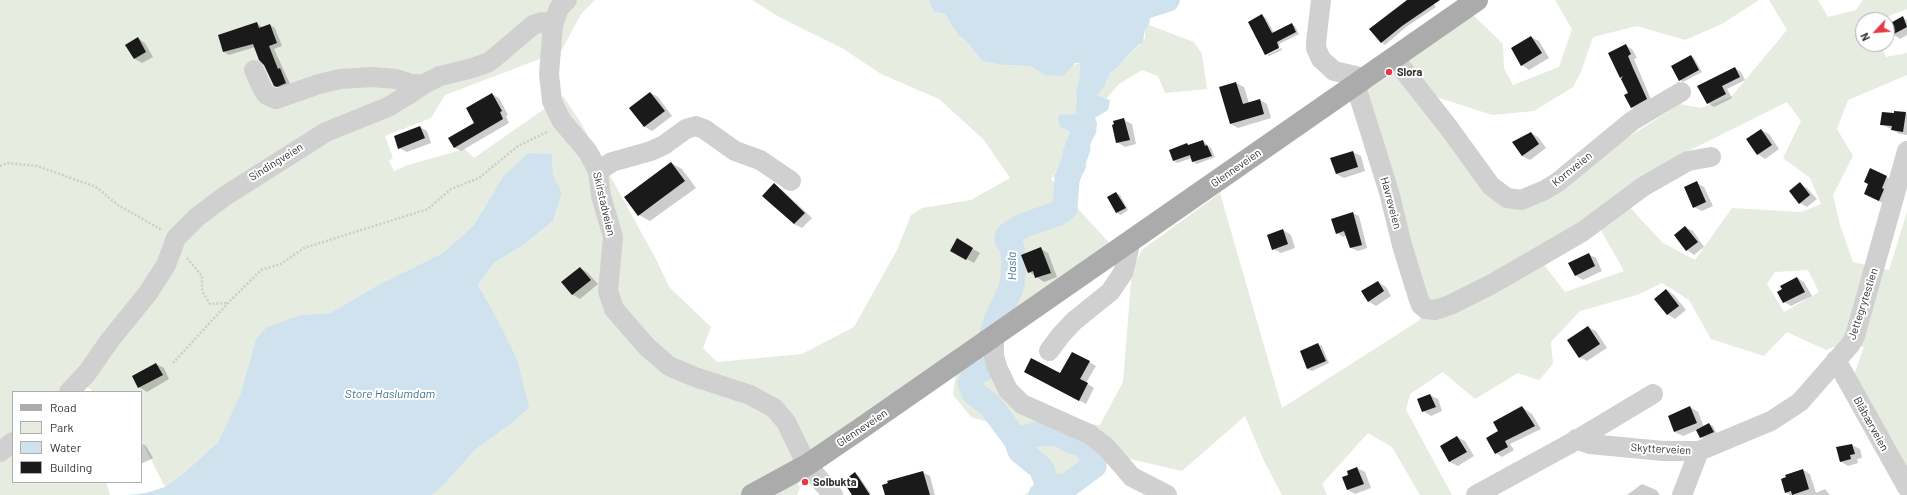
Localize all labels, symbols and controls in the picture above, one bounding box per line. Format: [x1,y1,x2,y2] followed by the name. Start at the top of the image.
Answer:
[1855,12,1895,52] north arrow
[1857,31,1872,43] text: N
[1397,65,1422,79] place label: Slora
[1384,67,1394,77] marker: Slora
[247,140,305,184] street label: Sindingveien
[1208,146,1264,190] street label: Glenneveien
[1549,149,1595,189] street label: Kornveien
[590,171,618,237] street label: Skirstadveien
[1378,176,1404,230] street label: Havreveien
[1005,252,1019,280] water label: Hasla
[1845,266,1881,342] street label: Jettegrytestien
[345,387,435,401] water label: Store Haslumdam
[12,391,142,483] legend
[1851,395,1891,453] street label: Blåbærveien
[50,400,77,414] text: Road
[834,406,890,450] street label: Glenneveien
[50,420,74,434] text: Park
[50,440,81,454] text: Water
[1630,441,1692,457] street label: Skytterveien
[50,460,92,474] text: Building
[813,475,856,489] place label: Solbukta
[800,477,810,487] marker: Solbukta

